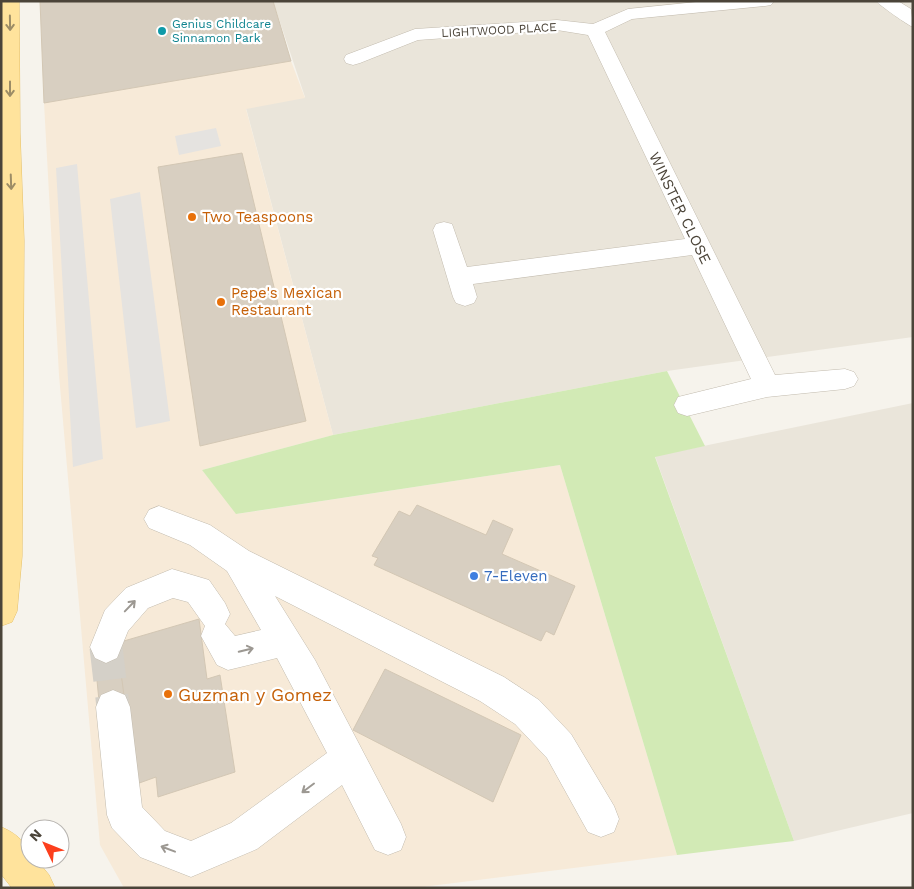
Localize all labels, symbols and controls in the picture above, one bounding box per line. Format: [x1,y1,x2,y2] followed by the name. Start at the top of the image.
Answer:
[5,14,15,31] one-way arrow
[172,17,271,45] place label: Genius Childcare Sinnamon Park
[441,20,557,40] street label: LIGHTWOOD PLACE
[156,25,168,37] marker: Genius Childcare Sinnamon Park
[5,80,15,97] one-way arrow
[645,149,715,267] street label: WINSTER CLOSE
[7,174,16,190] one-way arrow
[202,208,313,226] place label: Two Teaspoons
[186,211,198,223] marker: Two Teaspoons
[231,284,342,319] place label: Pepe's Mexican Restaurant
[215,296,227,308] marker: Pepe's Mexican Restaurant
[484,567,548,585] place label: 7-Eleven
[468,570,480,582] marker: 7-Eleven
[124,599,136,612] one-way arrow
[237,644,253,654] one-way arrow
[178,684,332,705] place label: Guzman y Gomez
[162,688,174,700] marker: Guzman y Gomez
[301,783,315,793] one-way arrow
[20,819,70,869] north arrow
[26,826,45,844] text: N
[161,844,176,854] one-way arrow

